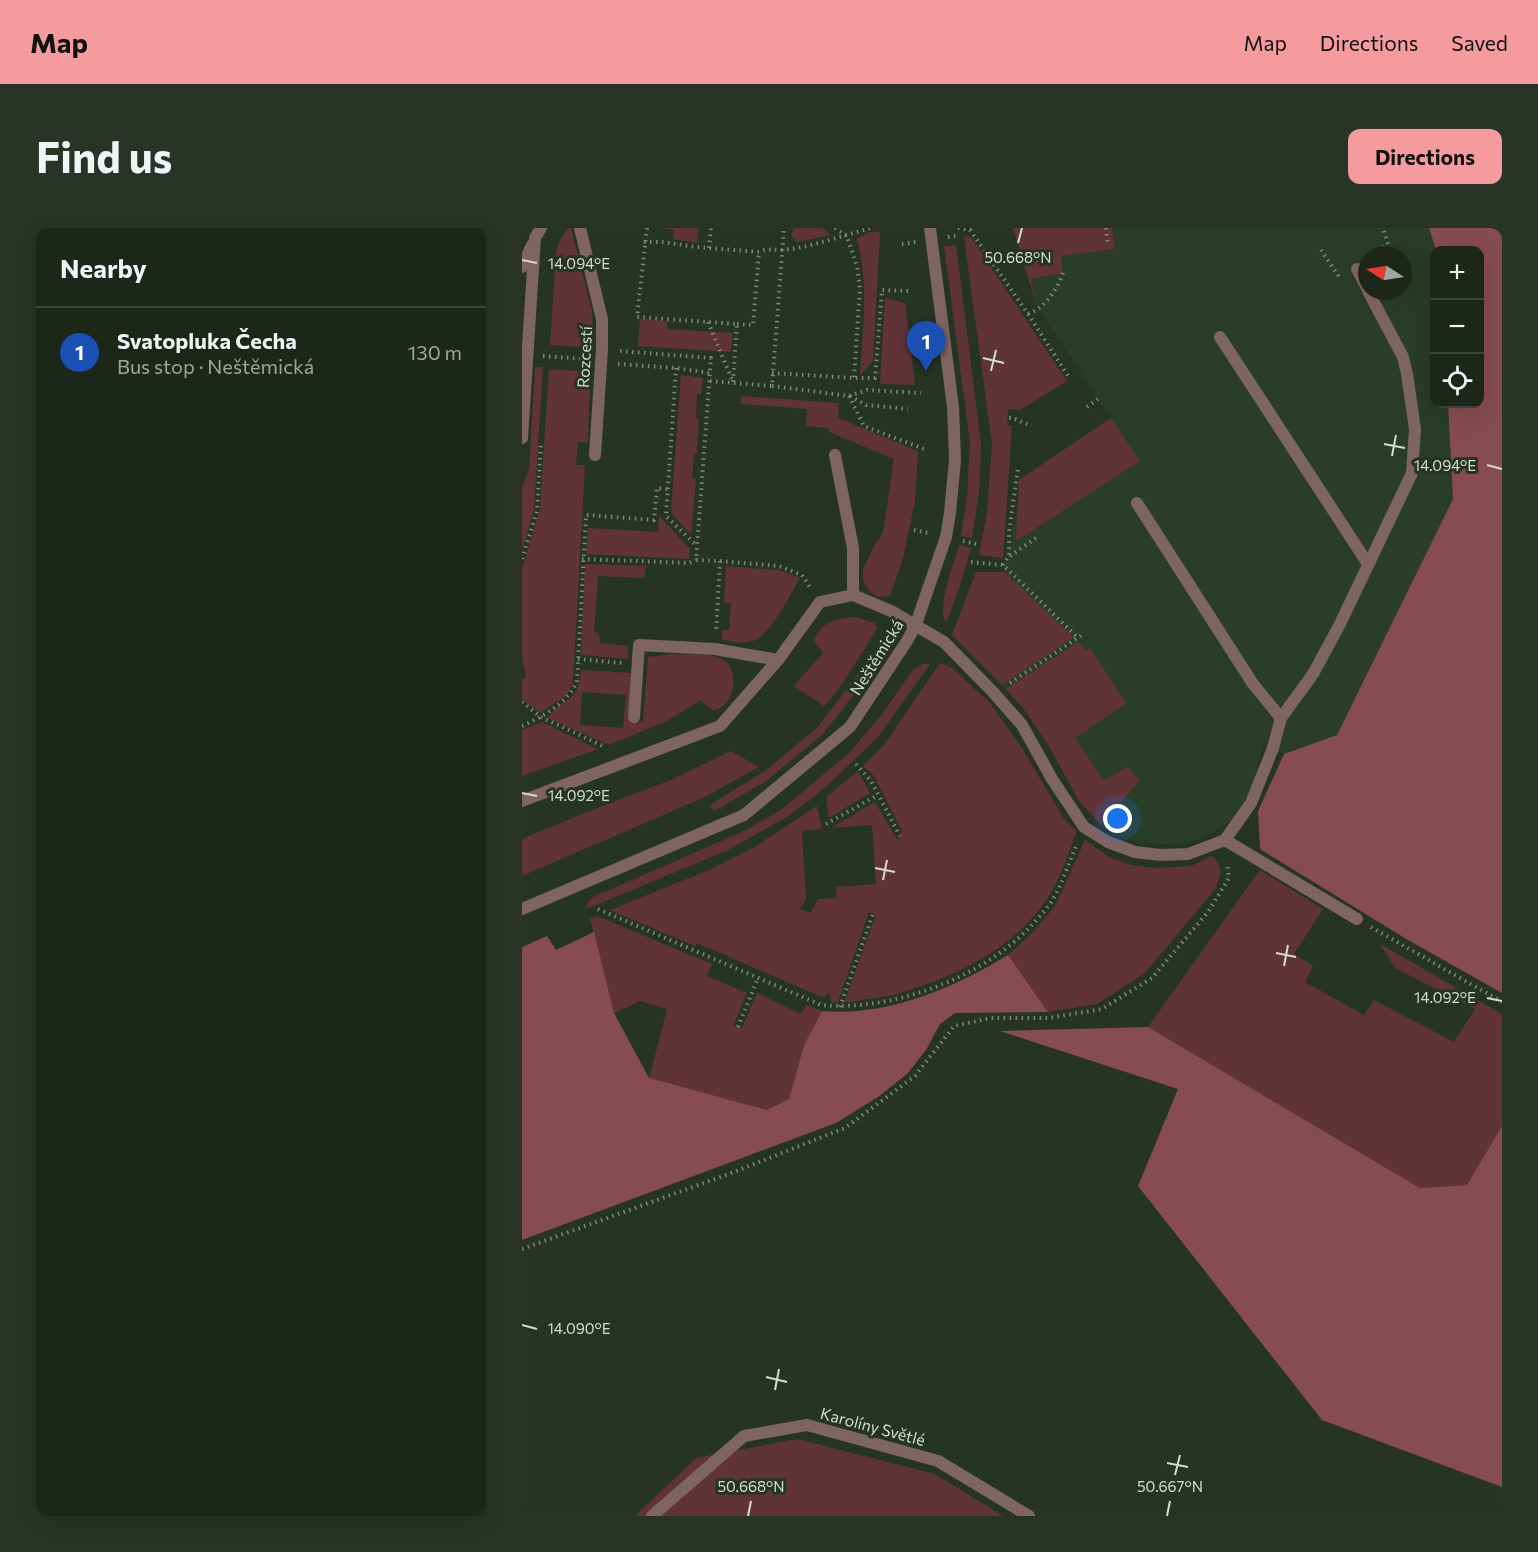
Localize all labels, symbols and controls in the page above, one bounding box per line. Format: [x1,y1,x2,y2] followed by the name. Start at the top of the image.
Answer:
[30,25,88,59] text: Map
[1244,30,1287,55] text: Map
[1320,30,1418,55] text: Directions
[1451,30,1508,55] text: Saved
[1348,129,1502,184] button: Directions
[36,130,172,182] text: Find us
[1358,246,1412,300] north arrow
[1430,246,1484,408] map controls
[1430,246,1484,300] button: +
[984,248,1052,266] text: 50.668°N
[60,252,147,283] text: Nearby
[548,254,610,272] text: 14.094°E
[1430,300,1484,354] button: −
[906,322,946,371] pin: 1
[573,325,595,388] street label: Rozcestí
[117,327,297,354] text: Svatopluka Čecha
[75,340,84,364] text: 1
[408,340,462,364] text: 130 m
[117,354,314,378] text: Bus stop · Neštěmická
[1430,354,1484,408] button: locate
[1414,456,1476,474] text: 14.094°E
[845,616,907,698] street label: Neštěmická
[548,786,610,804] text: 14.092°E
[1103,804,1132,833] your location
[1414,988,1476,1006] text: 14.092°E
[547,1319,611,1337] text: 14.090°E
[819,1403,927,1449] street label: Karolíny Světlé
[717,1477,785,1495] text: 50.668°N
[1137,1477,1203,1495] text: 50.667°N

